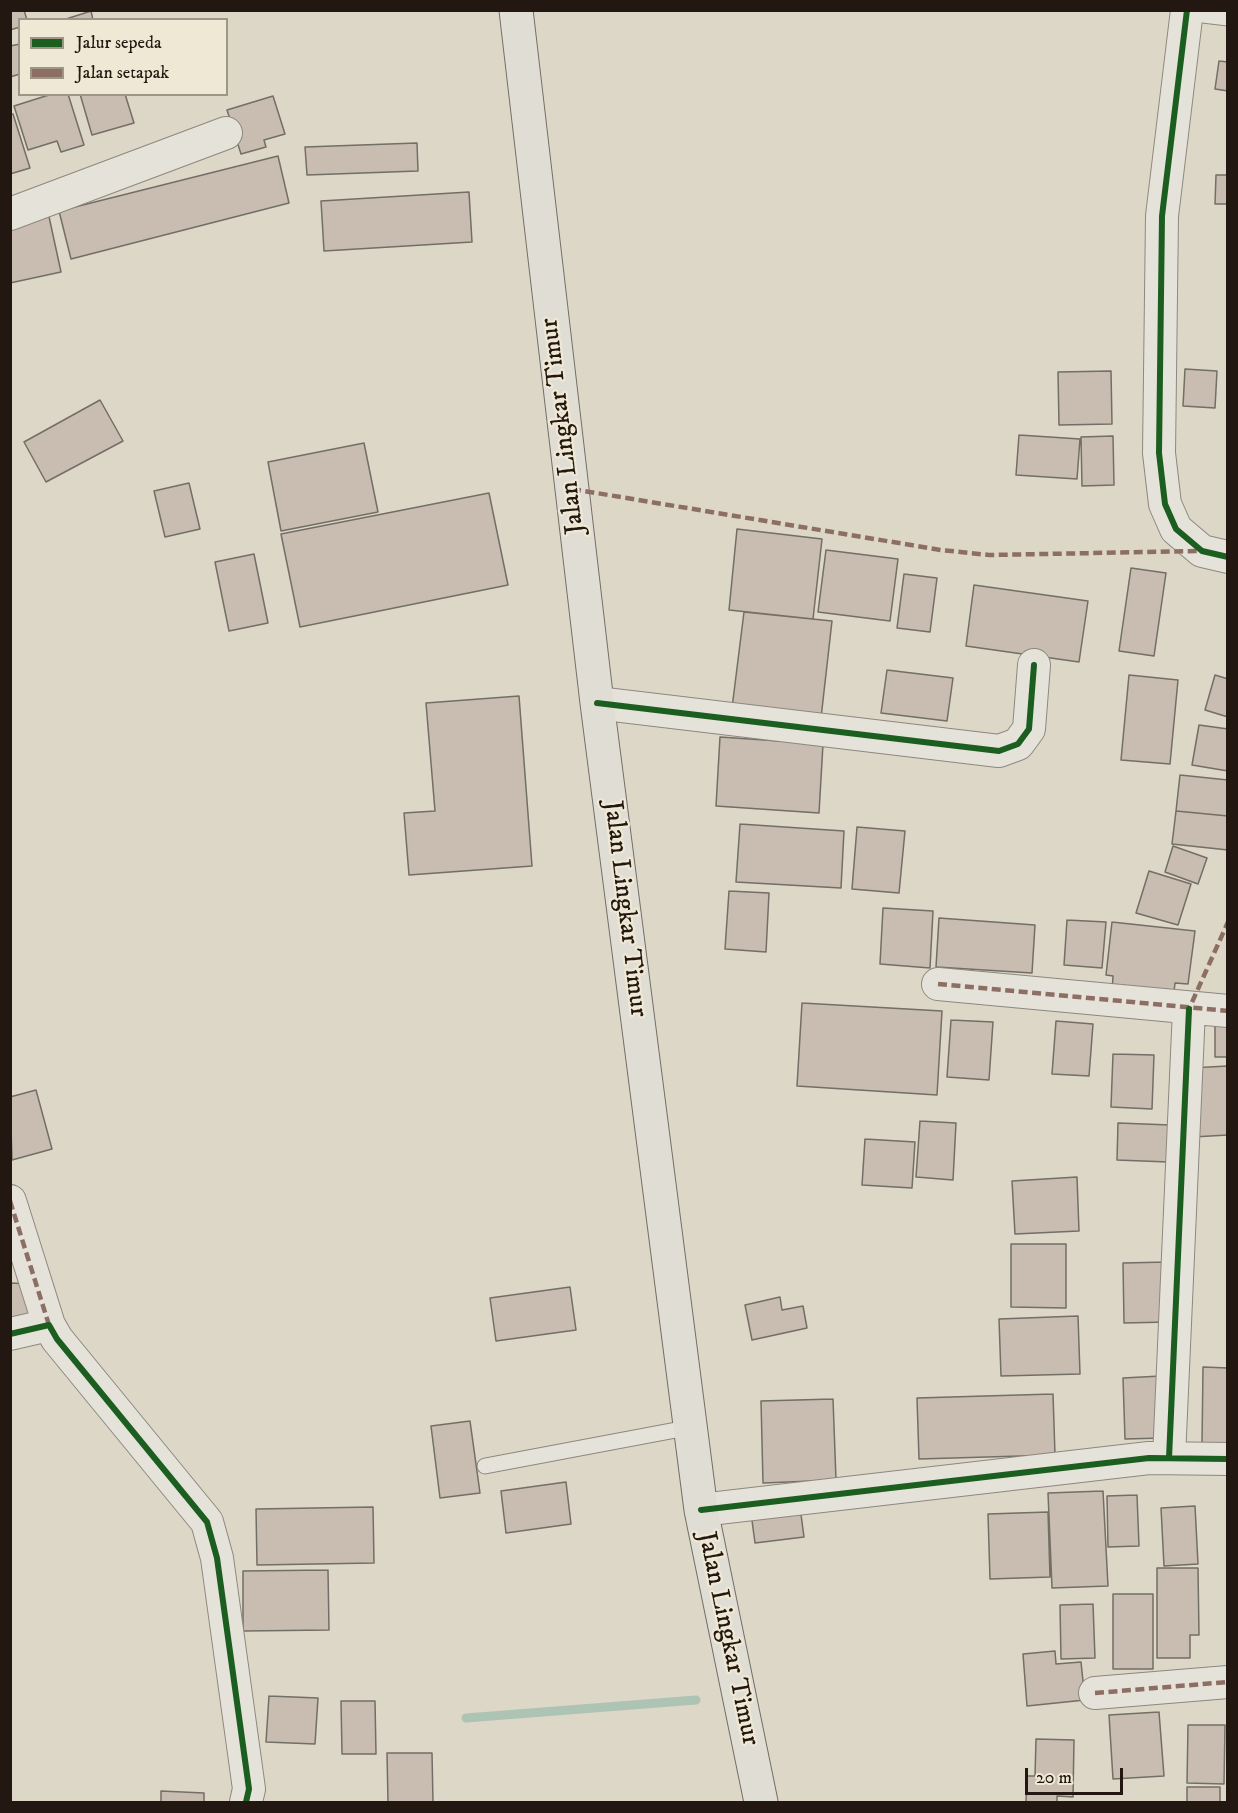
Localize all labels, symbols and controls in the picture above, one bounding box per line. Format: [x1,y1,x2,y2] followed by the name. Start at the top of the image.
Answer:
[18,18,228,96] legend
[76,32,162,54] text: Jalur sepeda
[76,62,169,84] text: Jalan setapak
[535,316,593,536] street label: Jalan Lingkar Timur
[595,799,653,1019] street label: Jalan Lingkar Timur
[689,1529,765,1749] street label: Jalan Lingkar Timur
[1028,1756,1126,1794] scale bar
[1036,1767,1072,1789] text: 20 m

